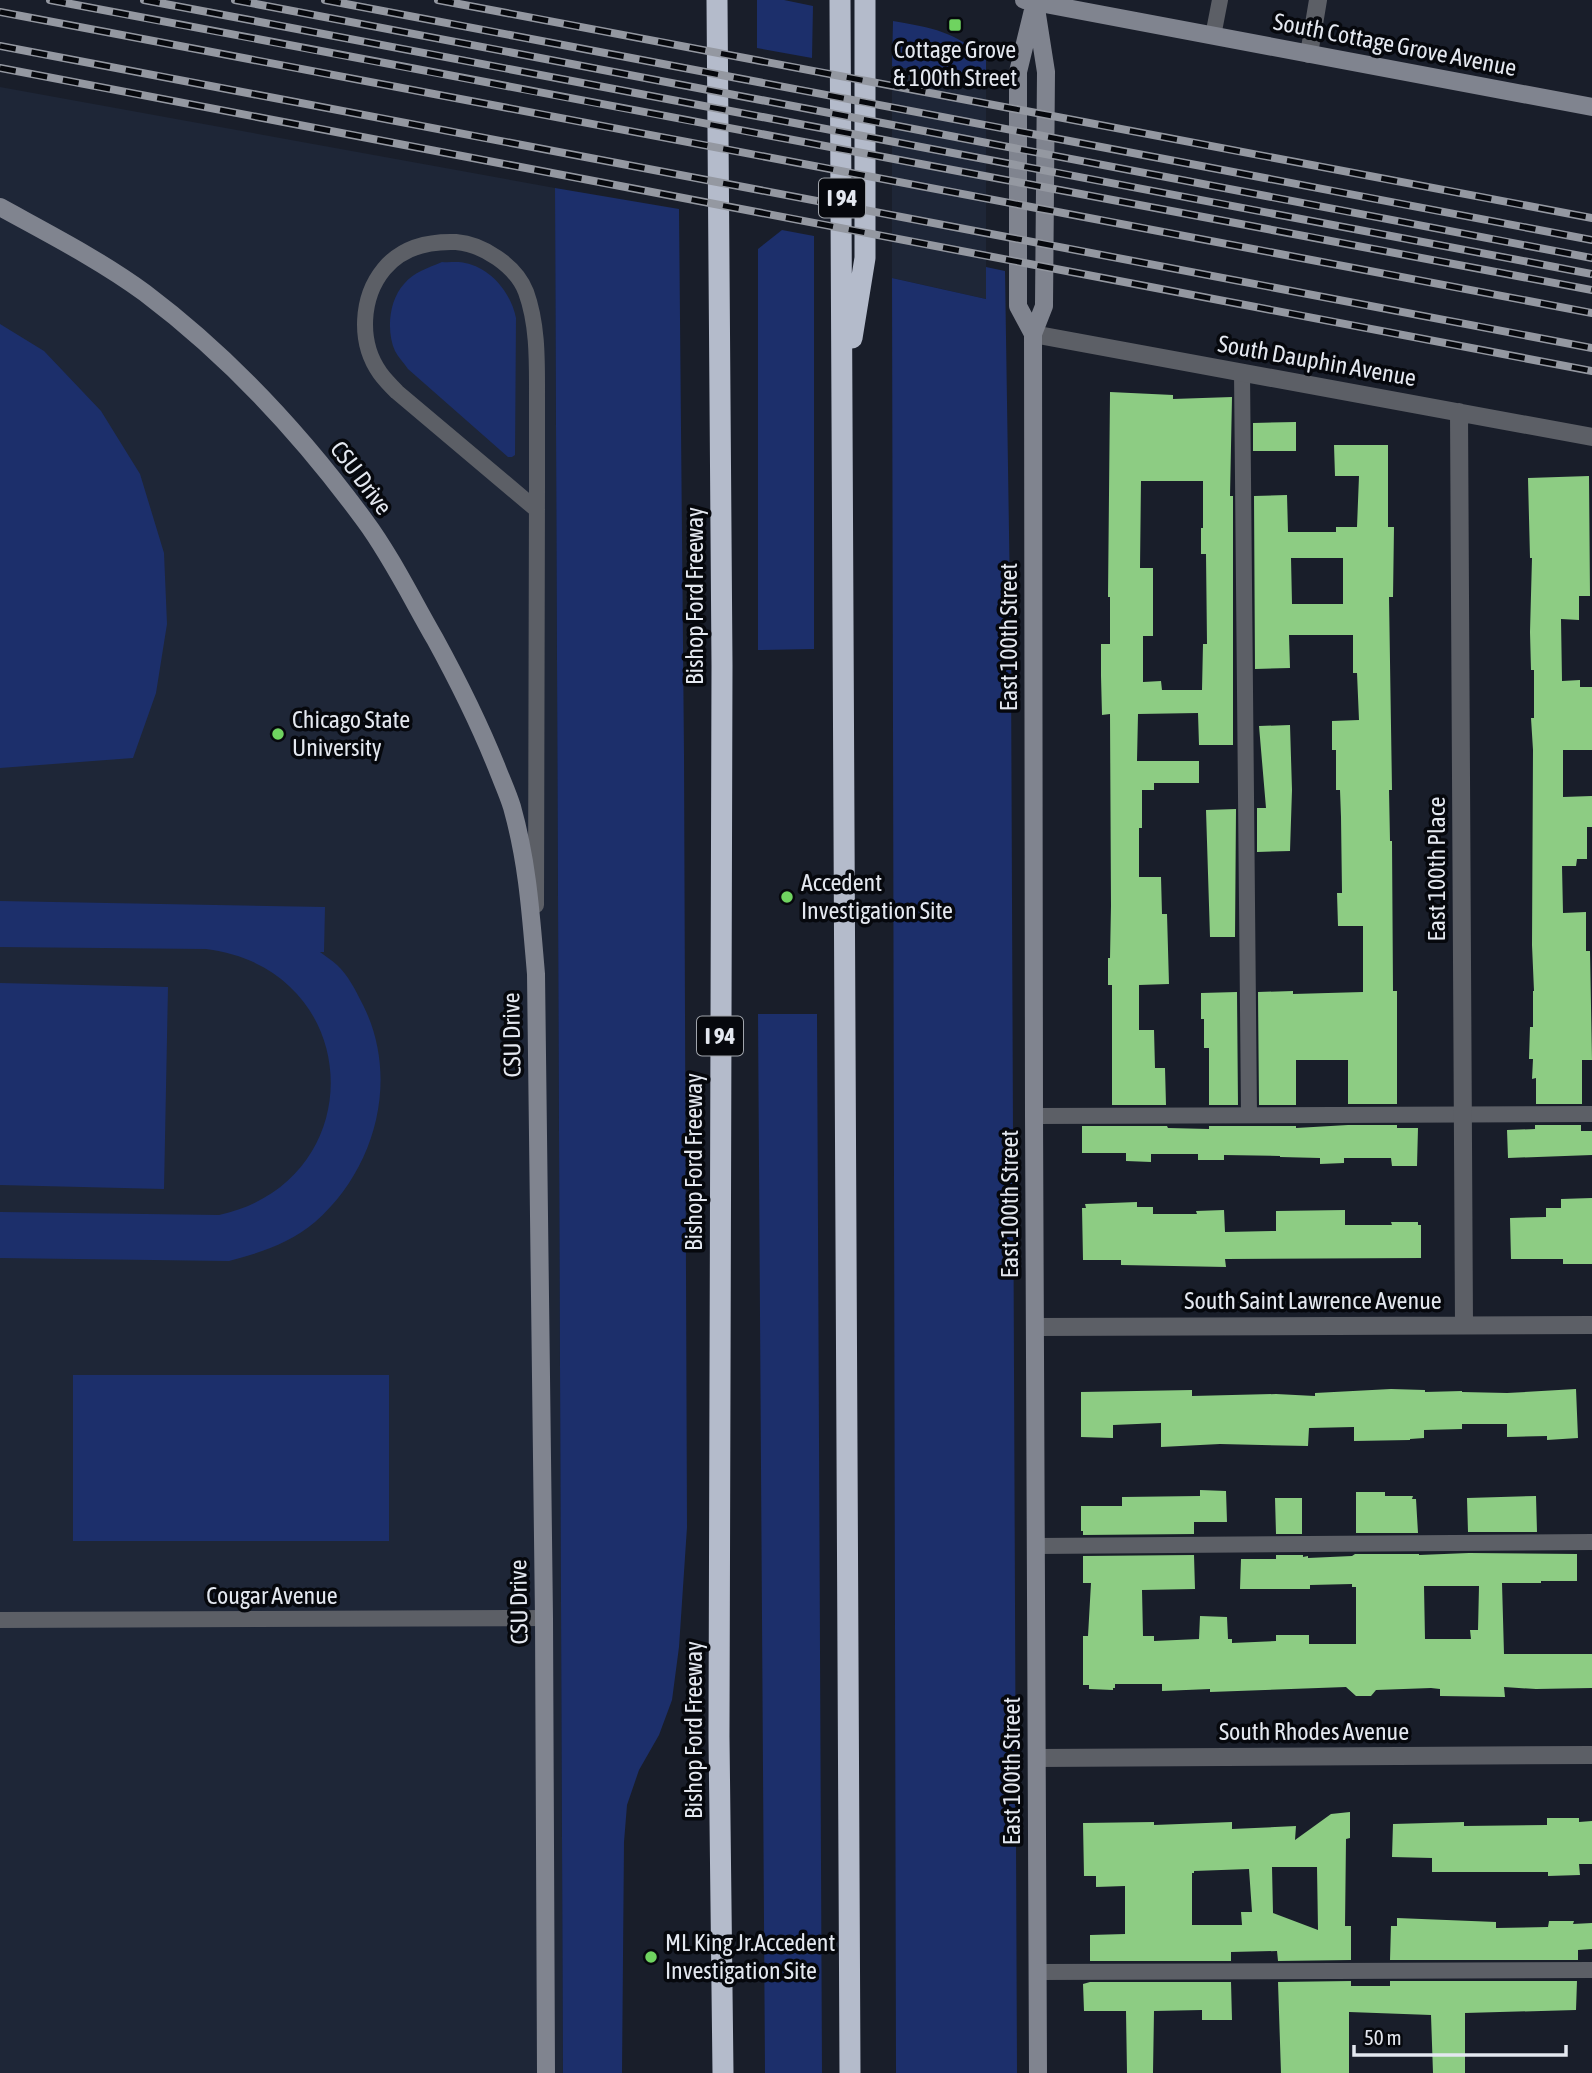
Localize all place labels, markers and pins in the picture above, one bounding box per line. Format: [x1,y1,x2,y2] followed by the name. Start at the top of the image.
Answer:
[947,17,963,33] marker: Cottage Grove & 100th Street
[893,36,1017,91] place label: Cottage Grove & 100th Street
[292,706,410,761] place label: Chicago State University
[270,726,286,742] marker: Chicago State University
[801,869,953,924] place label: Accedent Investigation Site
[779,889,795,905] marker: Accedent Investigation Site
[665,1929,835,1984] place label: ML King Jr.Accedent Investigation Site
[643,1949,659,1965] marker: ML King Jr.Accedent Investigation Site

